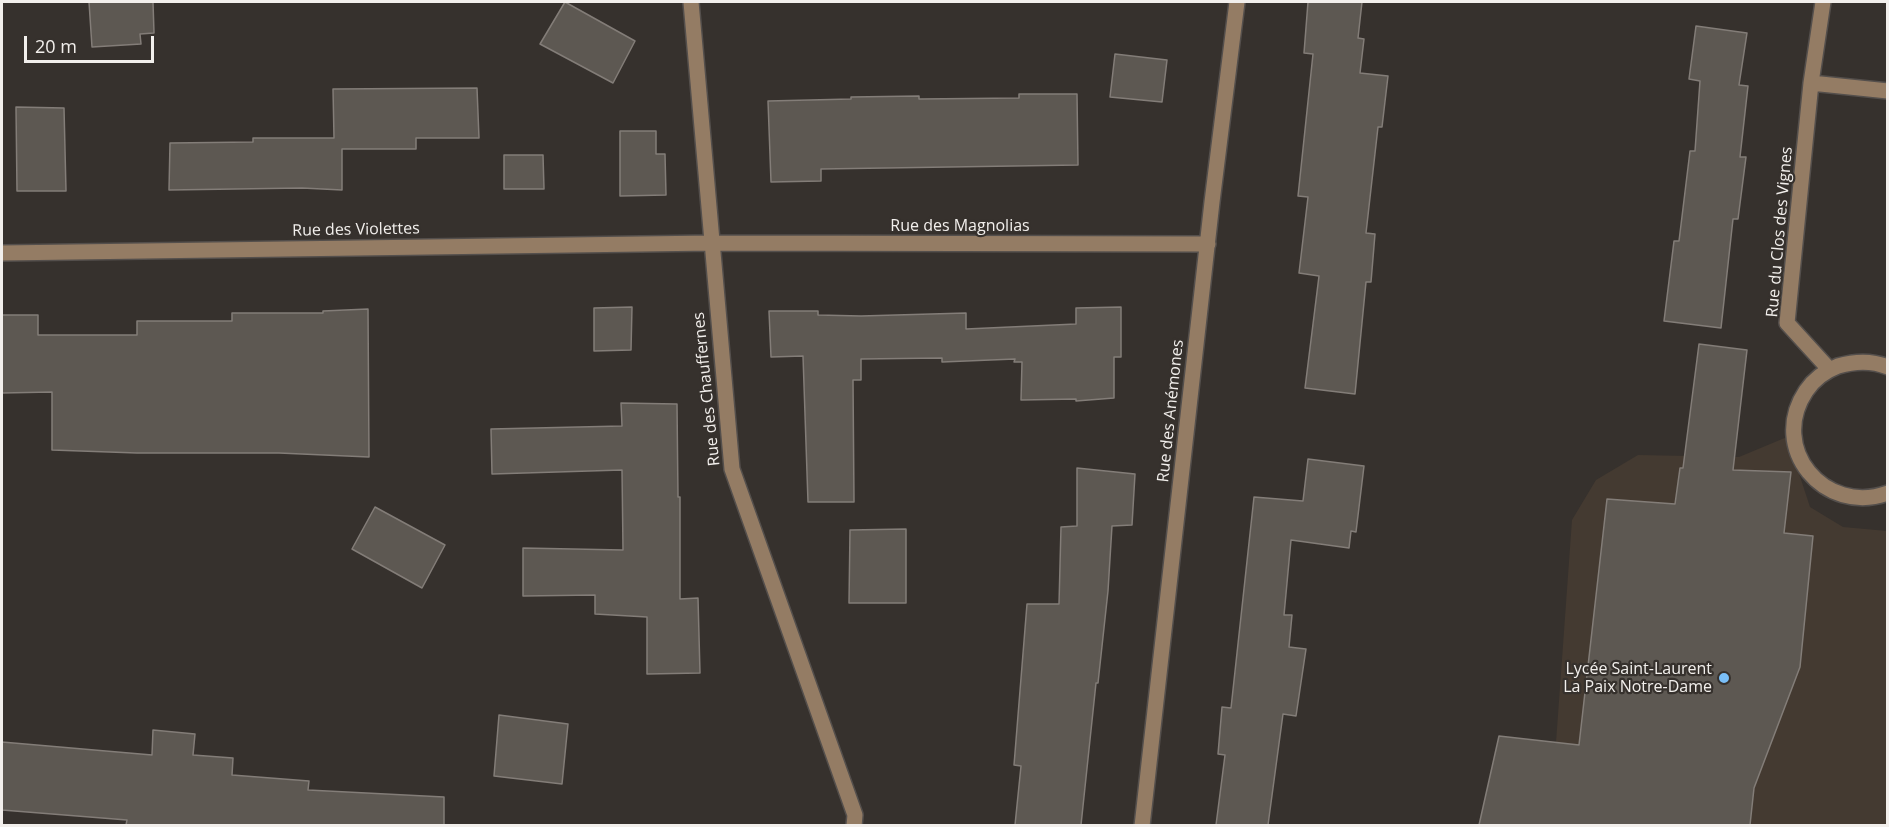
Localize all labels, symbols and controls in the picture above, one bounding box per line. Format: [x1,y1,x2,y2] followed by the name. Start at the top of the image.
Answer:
[27,24,158,62] scale bar
[35,34,77,58] text: 20 m
[1763,146,1797,318] street label: Rue du Clos des Vignes
[890,216,1030,236] street label: Rue des Magnolias
[292,219,420,241] street label: Rue des Violettes
[689,311,725,467] street label: Rue des Chauffernes
[1154,339,1188,483] street label: Rue des Anémones
[1563,659,1712,697] place label: Lycée Saint-Laurent La Paix Notre-Dame
[1717,671,1731,685] marker: Lycée Saint-Laurent La Paix Notre-Dame

